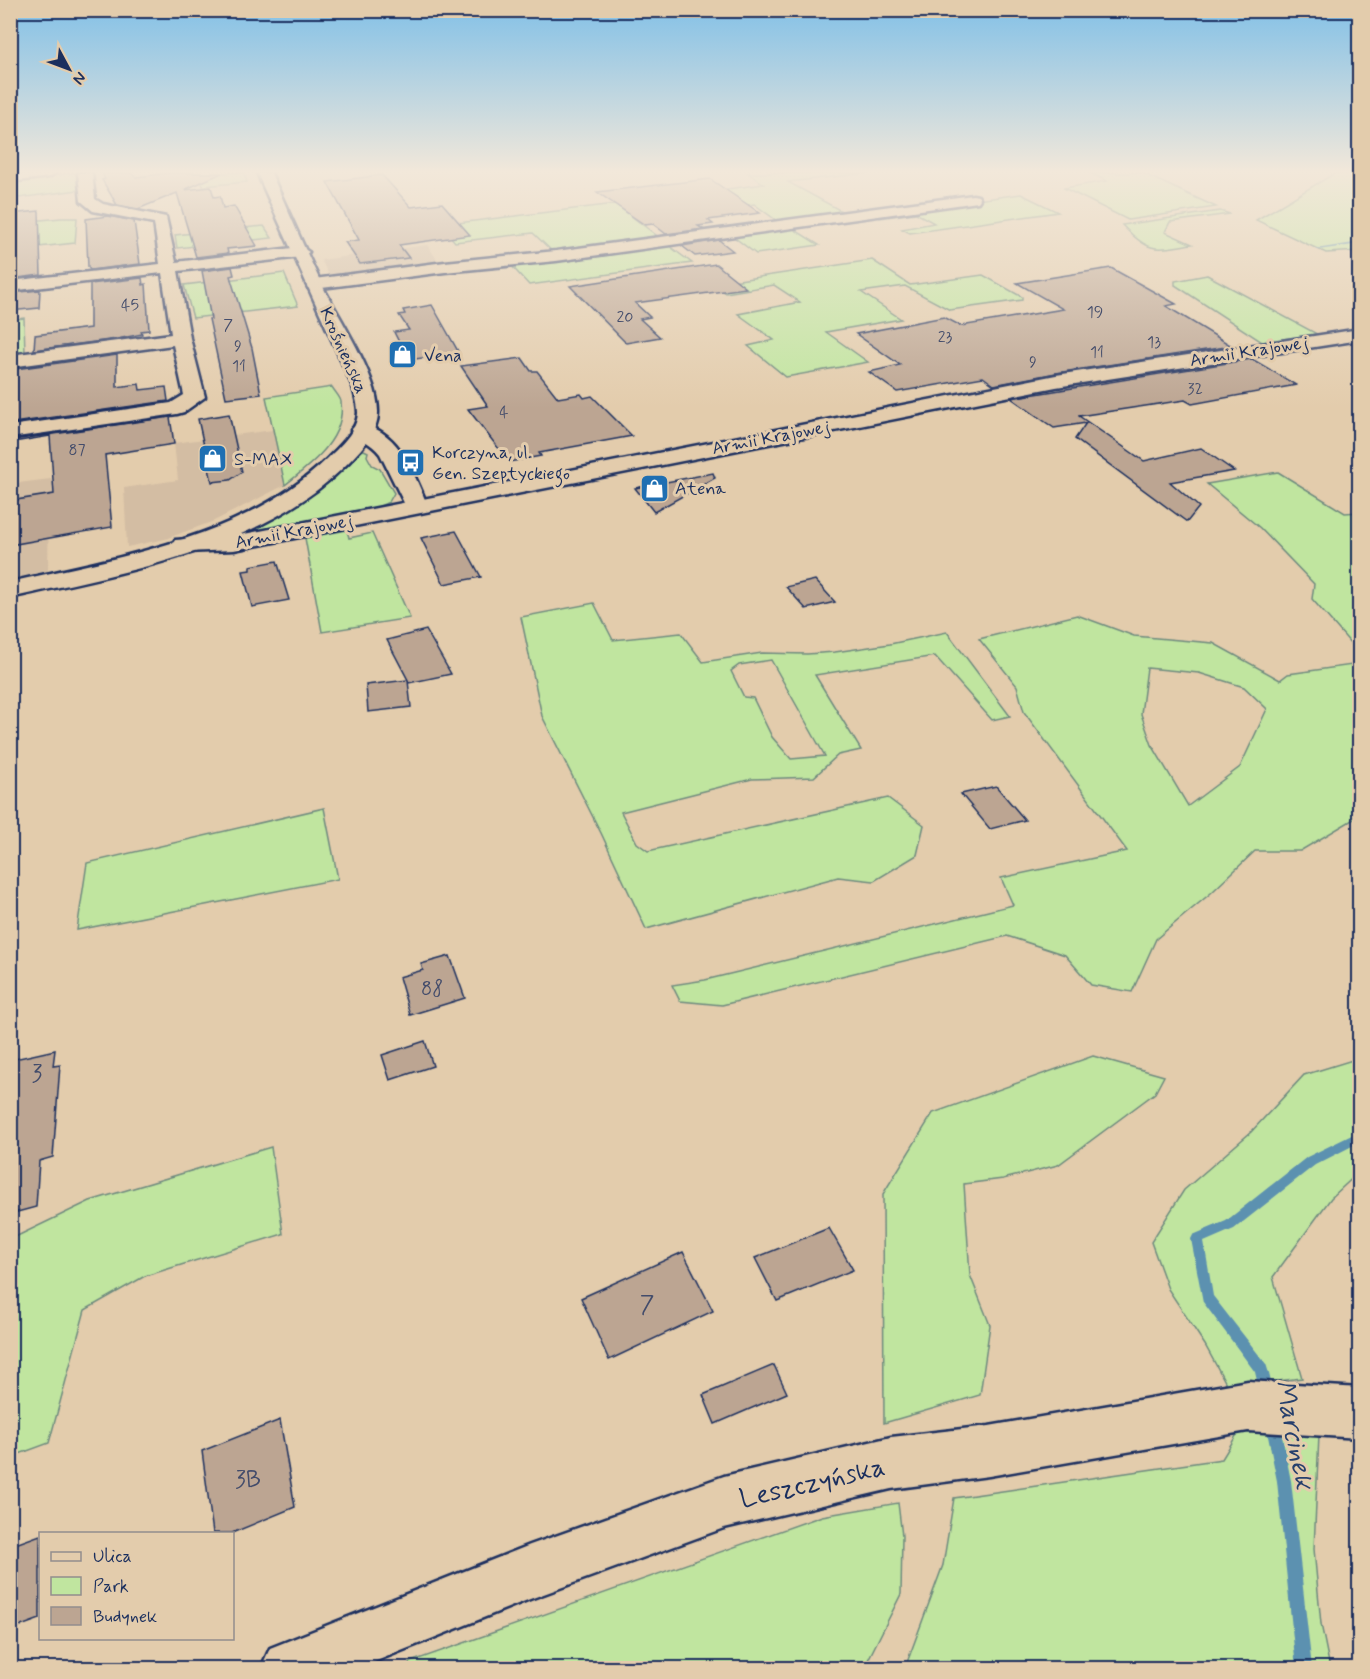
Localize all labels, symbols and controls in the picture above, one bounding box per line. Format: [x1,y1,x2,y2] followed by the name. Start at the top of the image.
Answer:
[39,39,99,99] north arrow
[68,67,91,89] text: N
[121,295,139,316] house number: 45
[1087,302,1103,323] house number: 19
[313,303,373,398] street label: Krośnieńska
[617,307,634,328] house number: 20
[223,315,233,336] house number: 7
[938,327,953,348] house number: 23
[1188,331,1310,373] street label: Armii Krajowej
[1147,332,1161,353] house number: 13
[234,336,242,357] house number: 9
[387,339,419,371] shop icon: Vena
[1090,342,1104,363] house number: 11
[424,344,462,368] place label: Vena
[1029,352,1037,373] house number: 9
[232,356,246,377] house number: 11
[1187,379,1203,400] house number: 32
[499,402,509,423] house number: 4
[710,415,832,461] street label: Armii Krajowej
[68,440,86,461] house number: 87
[432,441,570,488] place label: Korczyna, ul. Gen. Szeptyckiego
[197,443,229,475] shop icon: S-MAX
[395,446,427,478] bus stop icon: Korczyna, ul. Gen. Szeptyckiego
[234,448,293,472] place label: S-MAX
[638,472,670,504] shop icon: Atena
[675,477,726,501] place label: Atena
[233,509,355,555] street label: Armii Krajowej
[421,976,443,1003] house number: 88
[32,1059,43,1090] house number: 3
[640,1290,654,1321] house number: 7
[1265,1376,1323,1494] water label: Marcinek
[736,1450,889,1517] street label: Leszczyńska
[235,1465,261,1496] house number: 3B
[39,1532,234,1640] legend
[93,1545,132,1569] text: Ulica
[93,1575,129,1599] text: Park
[93,1605,157,1629] text: Budynek

